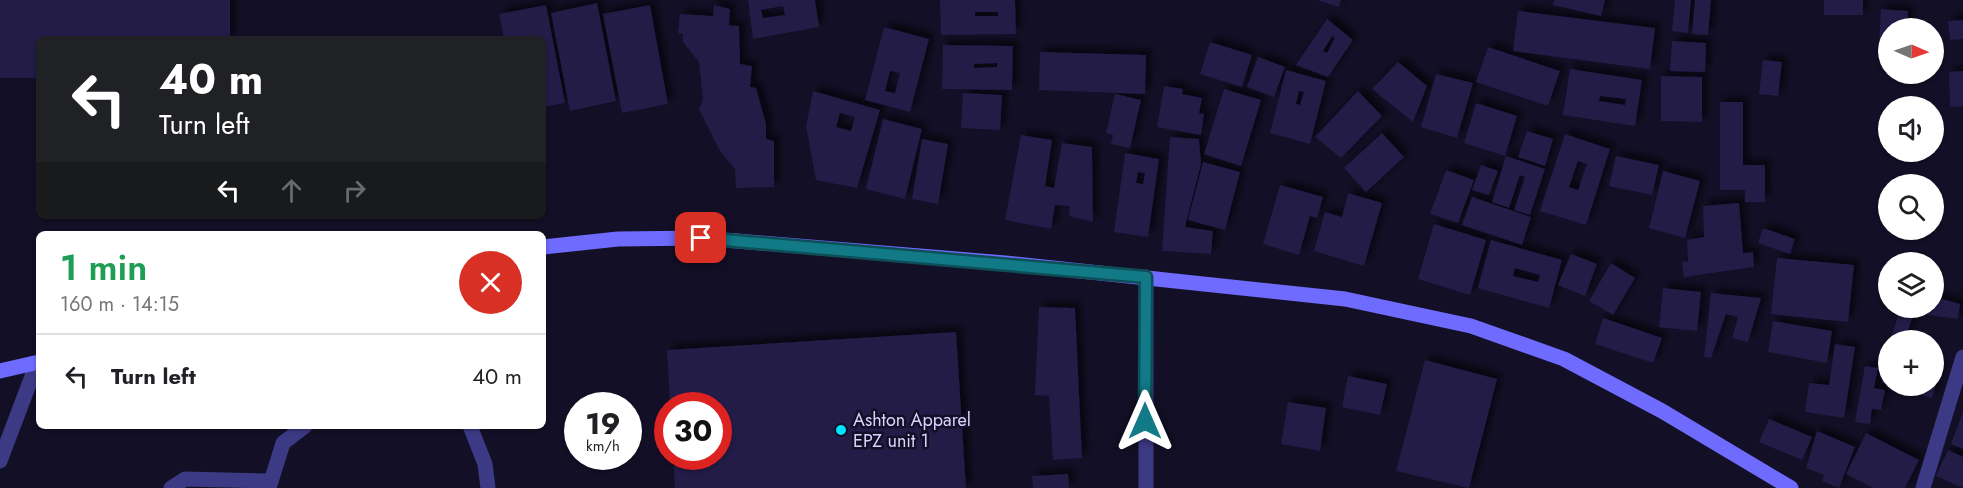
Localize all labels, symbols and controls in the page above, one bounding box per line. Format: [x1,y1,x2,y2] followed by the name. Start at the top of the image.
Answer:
[1878,18,1944,84] north arrow
[1878,18,1944,396] map controls
[159,49,263,110] text: 40 m
[60,60,138,138] icon: left
[1878,96,1944,162] button: sound
[159,105,249,144] text: Turn left
[212,174,245,207] icon: left
[275,174,308,207] icon: ahead
[338,174,371,207] icon: right
[1878,174,1944,240] button: search
[675,212,726,263] pin
[684,221,717,254] icon: arrive
[60,241,147,293] text: 1 min
[459,251,522,314] button: close
[1878,252,1944,318] button: layers
[60,290,179,319] text: 160 m · 14:15
[1878,330,1944,396] button: +
[60,360,93,393] icon: left
[111,360,196,392] text: Turn left
[472,360,522,392] text: 40 m
[1113,389,1177,453] position arrow
[654,392,732,470] speed limit sign: 30
[585,402,621,445] text: 19
[853,407,971,454] place label: Ashton Apparel EPZ unit 1
[834,423,848,437] marker: Ashton Apparel EPZ unit 1
[586,435,620,457] text: km/h

